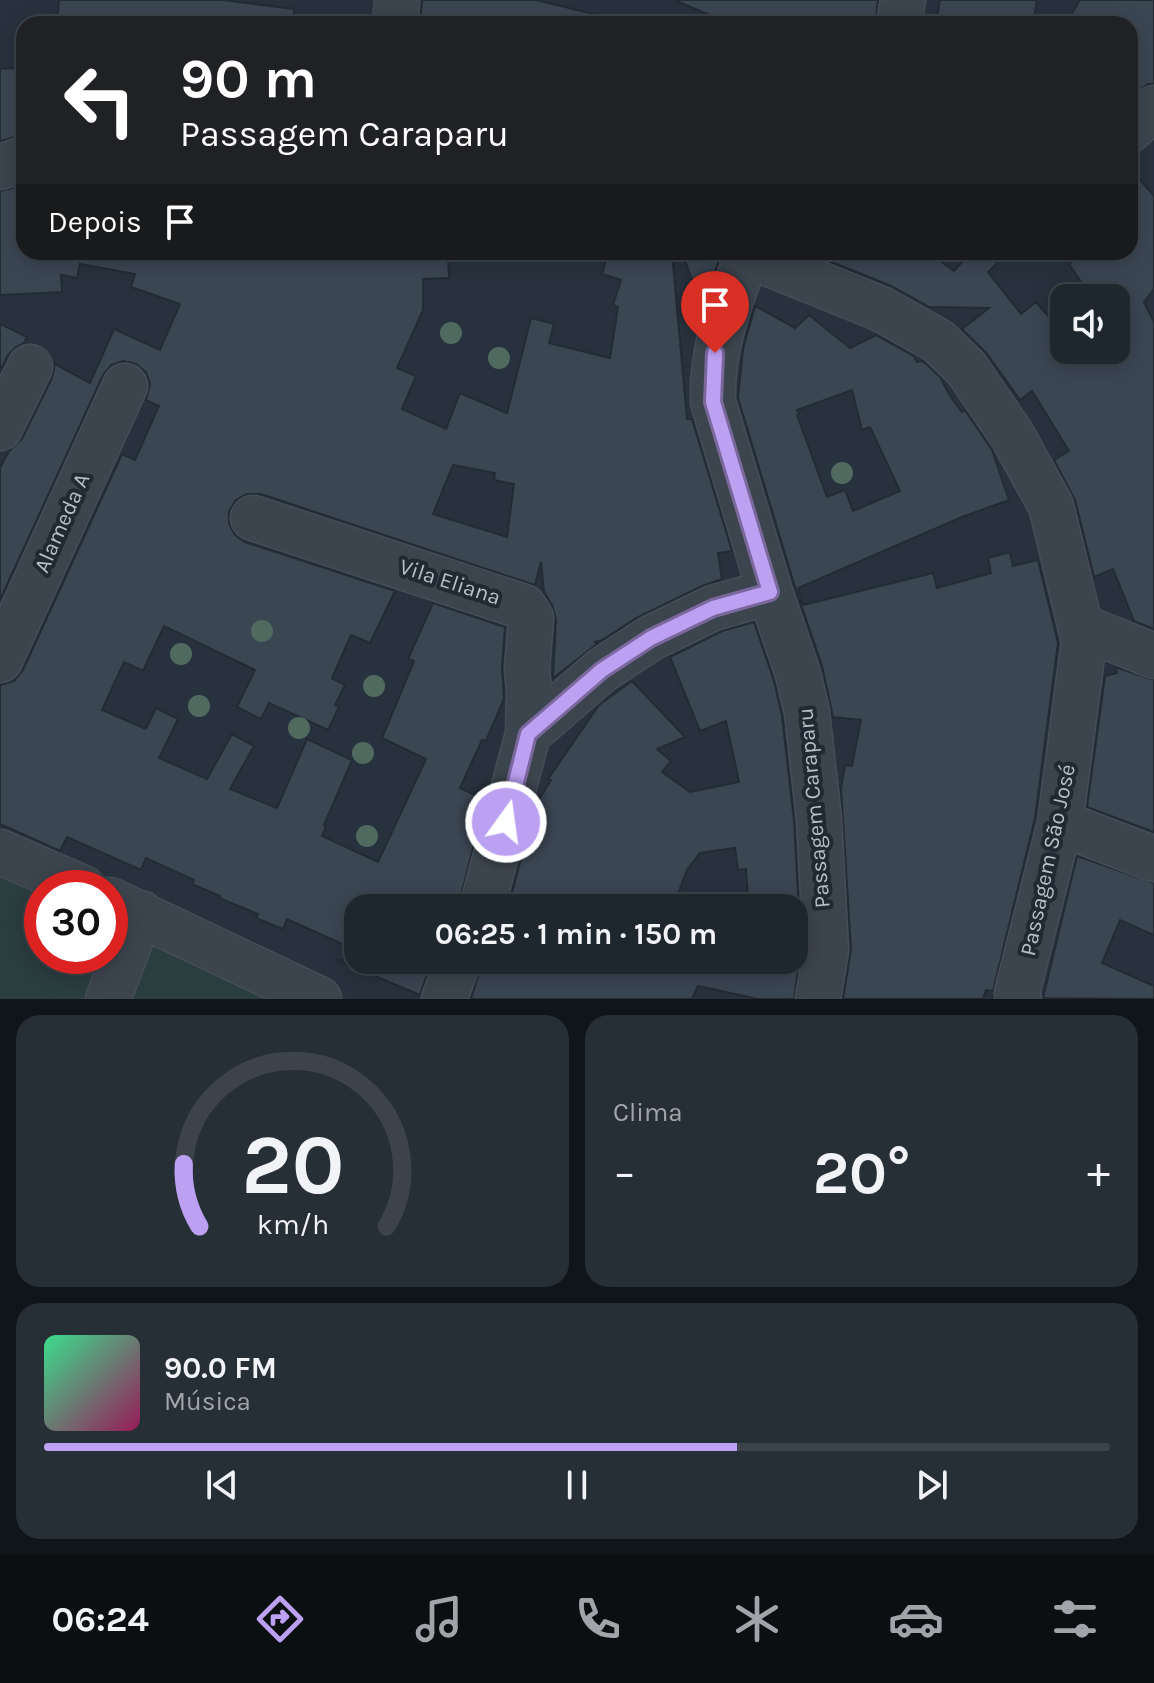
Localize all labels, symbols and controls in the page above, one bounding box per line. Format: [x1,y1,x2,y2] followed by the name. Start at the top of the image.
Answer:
[180,46,317,111] text: 90 m
[48,48,152,152] icon: left
[180,113,509,155] text: Passagem Caraparu
[158,200,202,244] icon: arrive
[48,204,142,240] text: Depois
[681,271,749,353] pin
[693,283,737,327] icon: arrive
[1050,284,1130,364] map controls
[1050,284,1130,364] button: sound
[29,469,96,577] street label: Alameda A
[396,553,504,611] street label: Vila Eliana
[792,707,836,909] street label: Passagem Caraparu
[1015,762,1081,958] street label: Passagem São José
[464,780,548,864] position arrow
[24,870,128,974] speed limit sign: 30
[435,916,717,952] text: 06:25 · 1 min · 150 m
[613,1097,683,1128] text: Clima
[241,1117,344,1214] text: 20
[813,1138,910,1208] text: 20°
[613,1147,636,1198] text: −
[1087,1147,1110,1198] text: +
[256,1208,329,1241] text: km/h
[164,1350,277,1386] text: 90.0 FM
[164,1386,251,1417] text: Música
[200,1463,244,1507] icon: previous
[555,1463,599,1507] icon: pause
[910,1463,954,1507] icon: next
[252,1591,308,1647] icon: directions
[411,1591,467,1647] icon: music
[570,1591,626,1647] icon: phone
[729,1591,785,1647] icon: climate
[888,1591,944,1647] icon: car
[1047,1591,1103,1647] icon: filters
[51,1598,149,1640] text: 06:24

